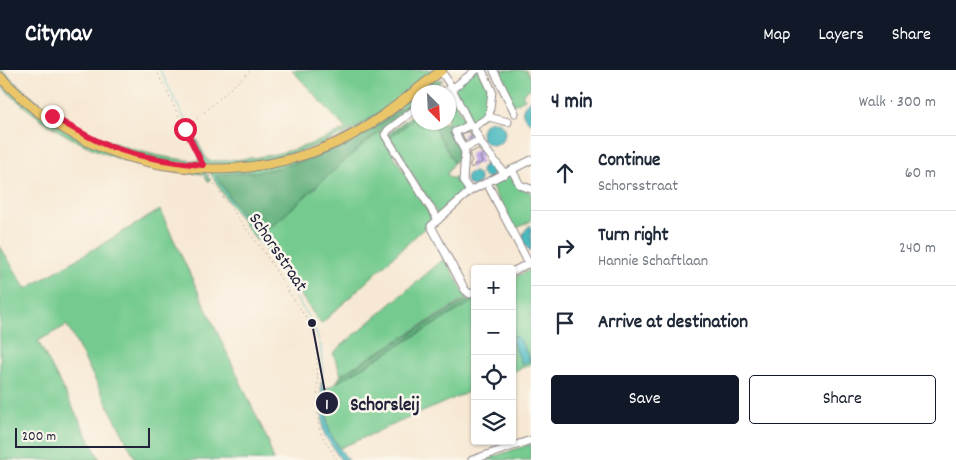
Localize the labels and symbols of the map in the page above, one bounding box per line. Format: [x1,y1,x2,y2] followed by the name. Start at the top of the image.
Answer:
[411,85,456,130] north arrow
[41,105,64,128] route end
[174,118,197,141] route start
[241,209,313,298] street label: Schorsstraat
[315,386,430,420] callout: Schorsleij
[350,393,420,420] text: Schorsleij
[325,395,329,417] text: 1
[15,425,150,448] scale bar

